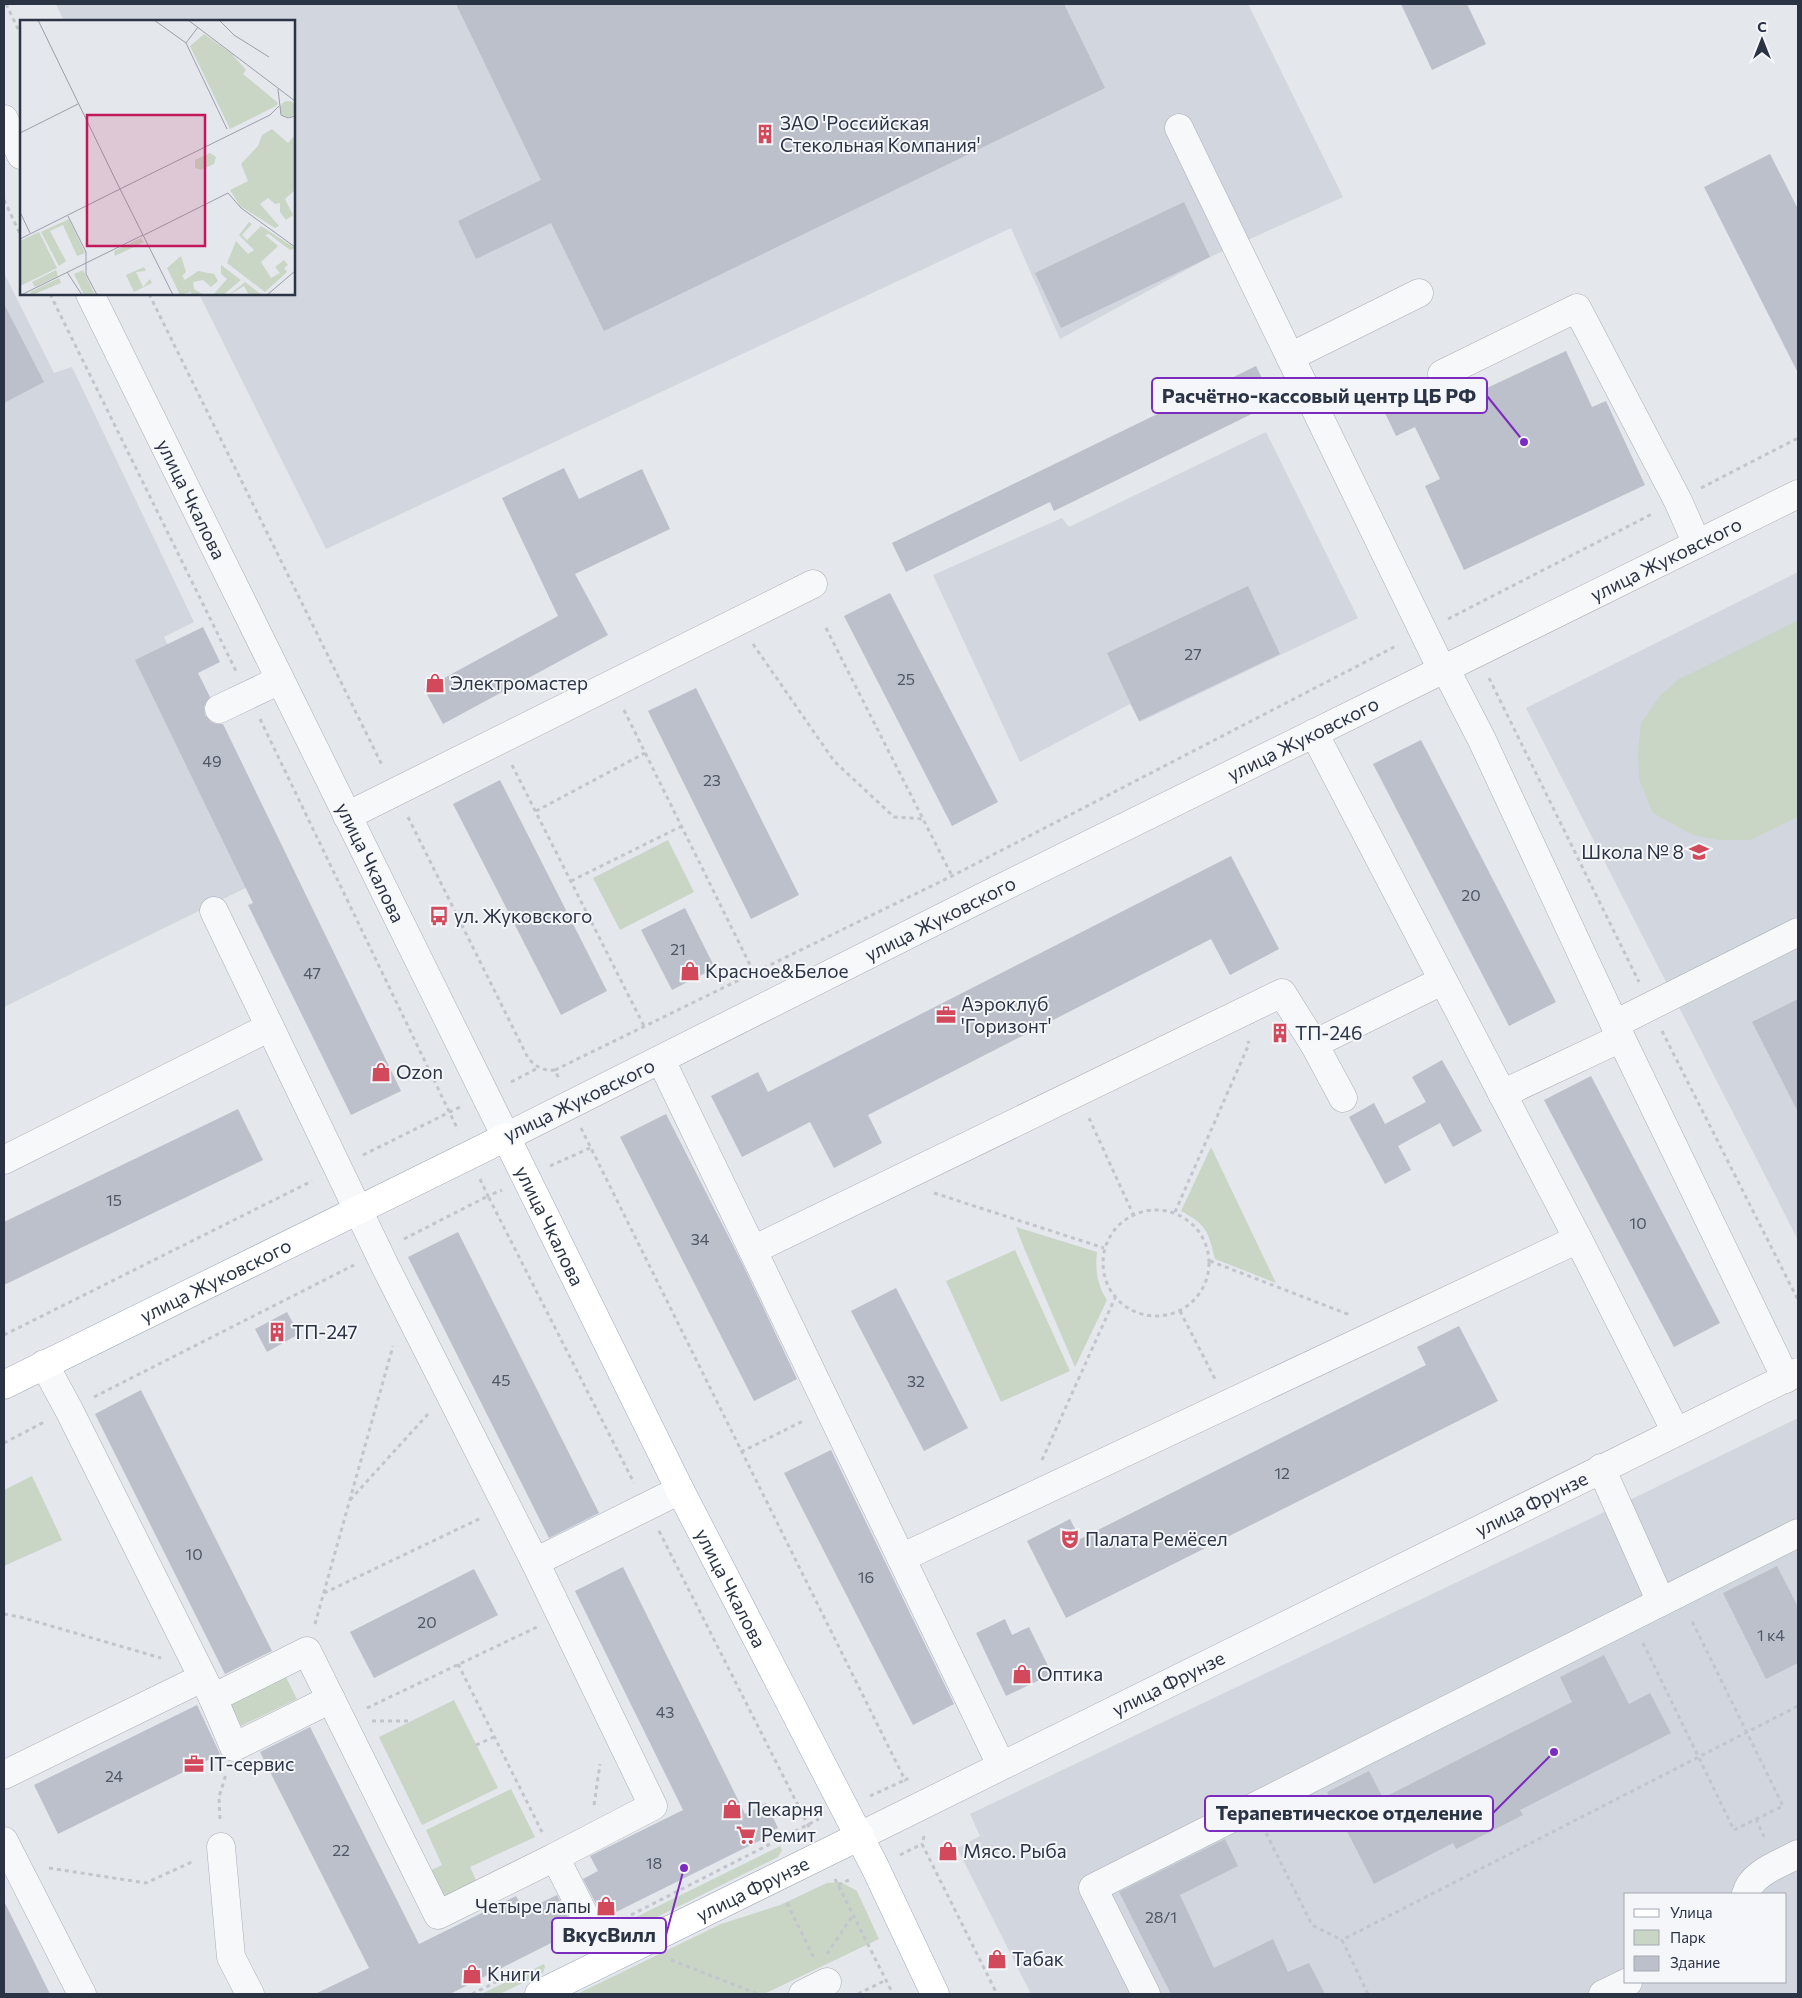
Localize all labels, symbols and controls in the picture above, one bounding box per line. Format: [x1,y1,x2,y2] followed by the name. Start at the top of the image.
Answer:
[1737,15,1787,65] north arrow
[1757,18,1767,35] text: С
[20,20,295,295] inset map
[780,111,981,156] place label: ЗАО 'Российская Стекольная Компания'
[754,123,776,145] building icon: ЗАО 'Российская Стекольная Компания'
[1152,378,1487,413] callout: Расчётно-кассовый центр ЦБ РФ
[1162,383,1476,407] text: Расчётно-кассовый центр ЦБ РФ
[153,435,231,563] street label: улица Чкалова
[1586,512,1745,606] street label: улица Жуковского
[1184,644,1202,663] house number: 27
[897,669,915,688] house number: 25
[450,671,588,694] place label: Электромастер
[424,672,446,694] shop icon: Электромастер
[1223,691,1382,785] street label: улица Жуковского
[202,751,222,770] house number: 49
[703,770,721,789] house number: 23
[332,799,410,926] street label: улица Чкалова
[1581,840,1684,863] place label: Школа № 8
[1688,841,1710,863] school or university icon: Школа № 8
[861,871,1019,966] street label: улица Жуковского
[1461,885,1481,904] house number: 20
[454,904,592,927] place label: ул. Жуковского
[428,905,450,927] bus stop icon: ул. Жуковского
[670,939,686,958] house number: 21
[705,959,849,982] place label: Красное&Белое
[679,960,701,982] shop icon: Красное&Белое
[303,963,321,982] house number: 47
[961,992,1052,1037] place label: Аэроклуб 'Горизонт'
[935,1004,957,1026] office icon: Аэроклуб 'Горизонт'
[1295,1021,1363,1044] place label: ТП-246
[1269,1022,1291,1044] building icon: ТП-246
[499,1053,658,1146] street label: улица Жуковского
[396,1060,443,1083] place label: Ozon
[370,1061,392,1083] shop icon: Ozon
[511,1162,589,1289] street label: улица Чкалова
[106,1190,122,1209] house number: 15
[1629,1213,1647,1232] house number: 10
[691,1229,710,1248] house number: 34
[136,1233,295,1327] street label: улица Жуковского
[292,1320,358,1343] place label: ТП-247
[266,1321,288,1343] building icon: ТП-247
[492,1370,510,1389] house number: 45
[907,1371,925,1390] house number: 32
[1274,1463,1290,1482] house number: 12
[1471,1466,1591,1541] street label: улица Фрунзе
[691,1525,771,1651] street label: улица Чкалова
[1085,1527,1228,1550] place label: Палата Ремёсел
[1059,1528,1081,1550] theatre icon: Палата Ремёсел
[185,1544,203,1563] house number: 10
[858,1567,874,1586] house number: 16
[417,1612,437,1631] house number: 20
[1757,1625,1785,1644] house number: 1 к4
[1108,1646,1228,1721] street label: улица Фрунзе
[1037,1662,1103,1685] place label: Оптика
[1011,1663,1033,1685] shop icon: Оптика
[656,1702,674,1721] house number: 43
[209,1752,294,1775] place label: IT-сервис
[183,1753,205,1775] office icon: IT-сервис
[105,1766,123,1785] house number: 24
[1205,1796,1493,1831] callout: Терапевтическое отделение
[747,1797,823,1820] place label: Пекарня
[721,1798,743,1820] shop icon: Пекарня
[1215,1800,1483,1824] text: Терапевтическое отделение
[761,1823,816,1846] place label: Ремит
[735,1824,757,1846] supermarket icon: Ремит
[963,1839,1067,1862] place label: Мясо. Рыба
[332,1840,350,1859] house number: 22
[937,1840,959,1862] shop icon: Мясо. Рыба
[692,1851,812,1926] street label: улица Фрунзе
[646,1853,662,1872] house number: 18
[1624,1893,1787,1983] legend
[475,1894,591,1917] place label: Четыре лапы
[595,1895,617,1917] shop icon: Четыре лапы
[1670,1903,1712,1921] text: Улица
[1145,1907,1177,1926] house number: 28/1
[552,1918,666,1953] callout: ВкусВилл
[562,1922,656,1946] text: ВкусВилл
[1670,1928,1706,1946] text: Парк
[1012,1947,1064,1970] place label: Табак
[986,1948,1008,1970] shop icon: Табак
[1670,1953,1720,1971] text: Здание
[487,1962,541,1985] place label: Книги
[461,1963,483,1985] shop icon: Книги

